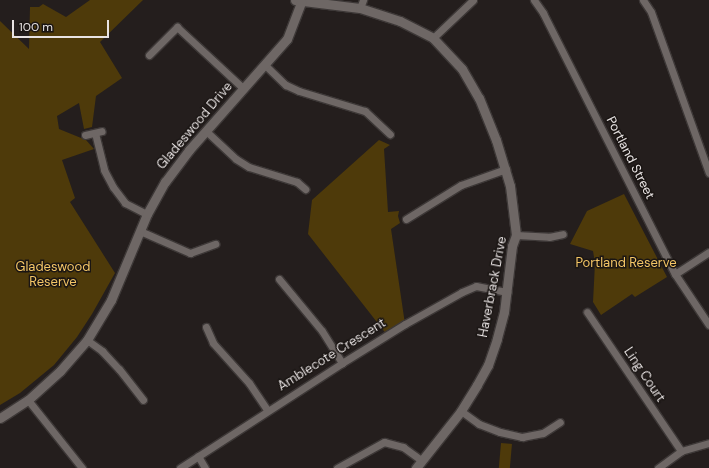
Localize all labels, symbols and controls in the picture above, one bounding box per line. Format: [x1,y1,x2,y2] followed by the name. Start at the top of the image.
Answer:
[14,12,111,38] scale bar
[19,19,53,35] text: 100 m
[154,79,236,173] street label: Gladeswood Drive
[602,114,658,202] street label: Portland Street
[476,235,510,339] street label: Haverbrack Drive
[575,255,677,271] park label: Portland Reserve
[16,260,90,291] park label: Gladeswood Reserve
[275,315,389,395] street label: Amblecote Crescent
[620,345,668,405] street label: Ling Court

